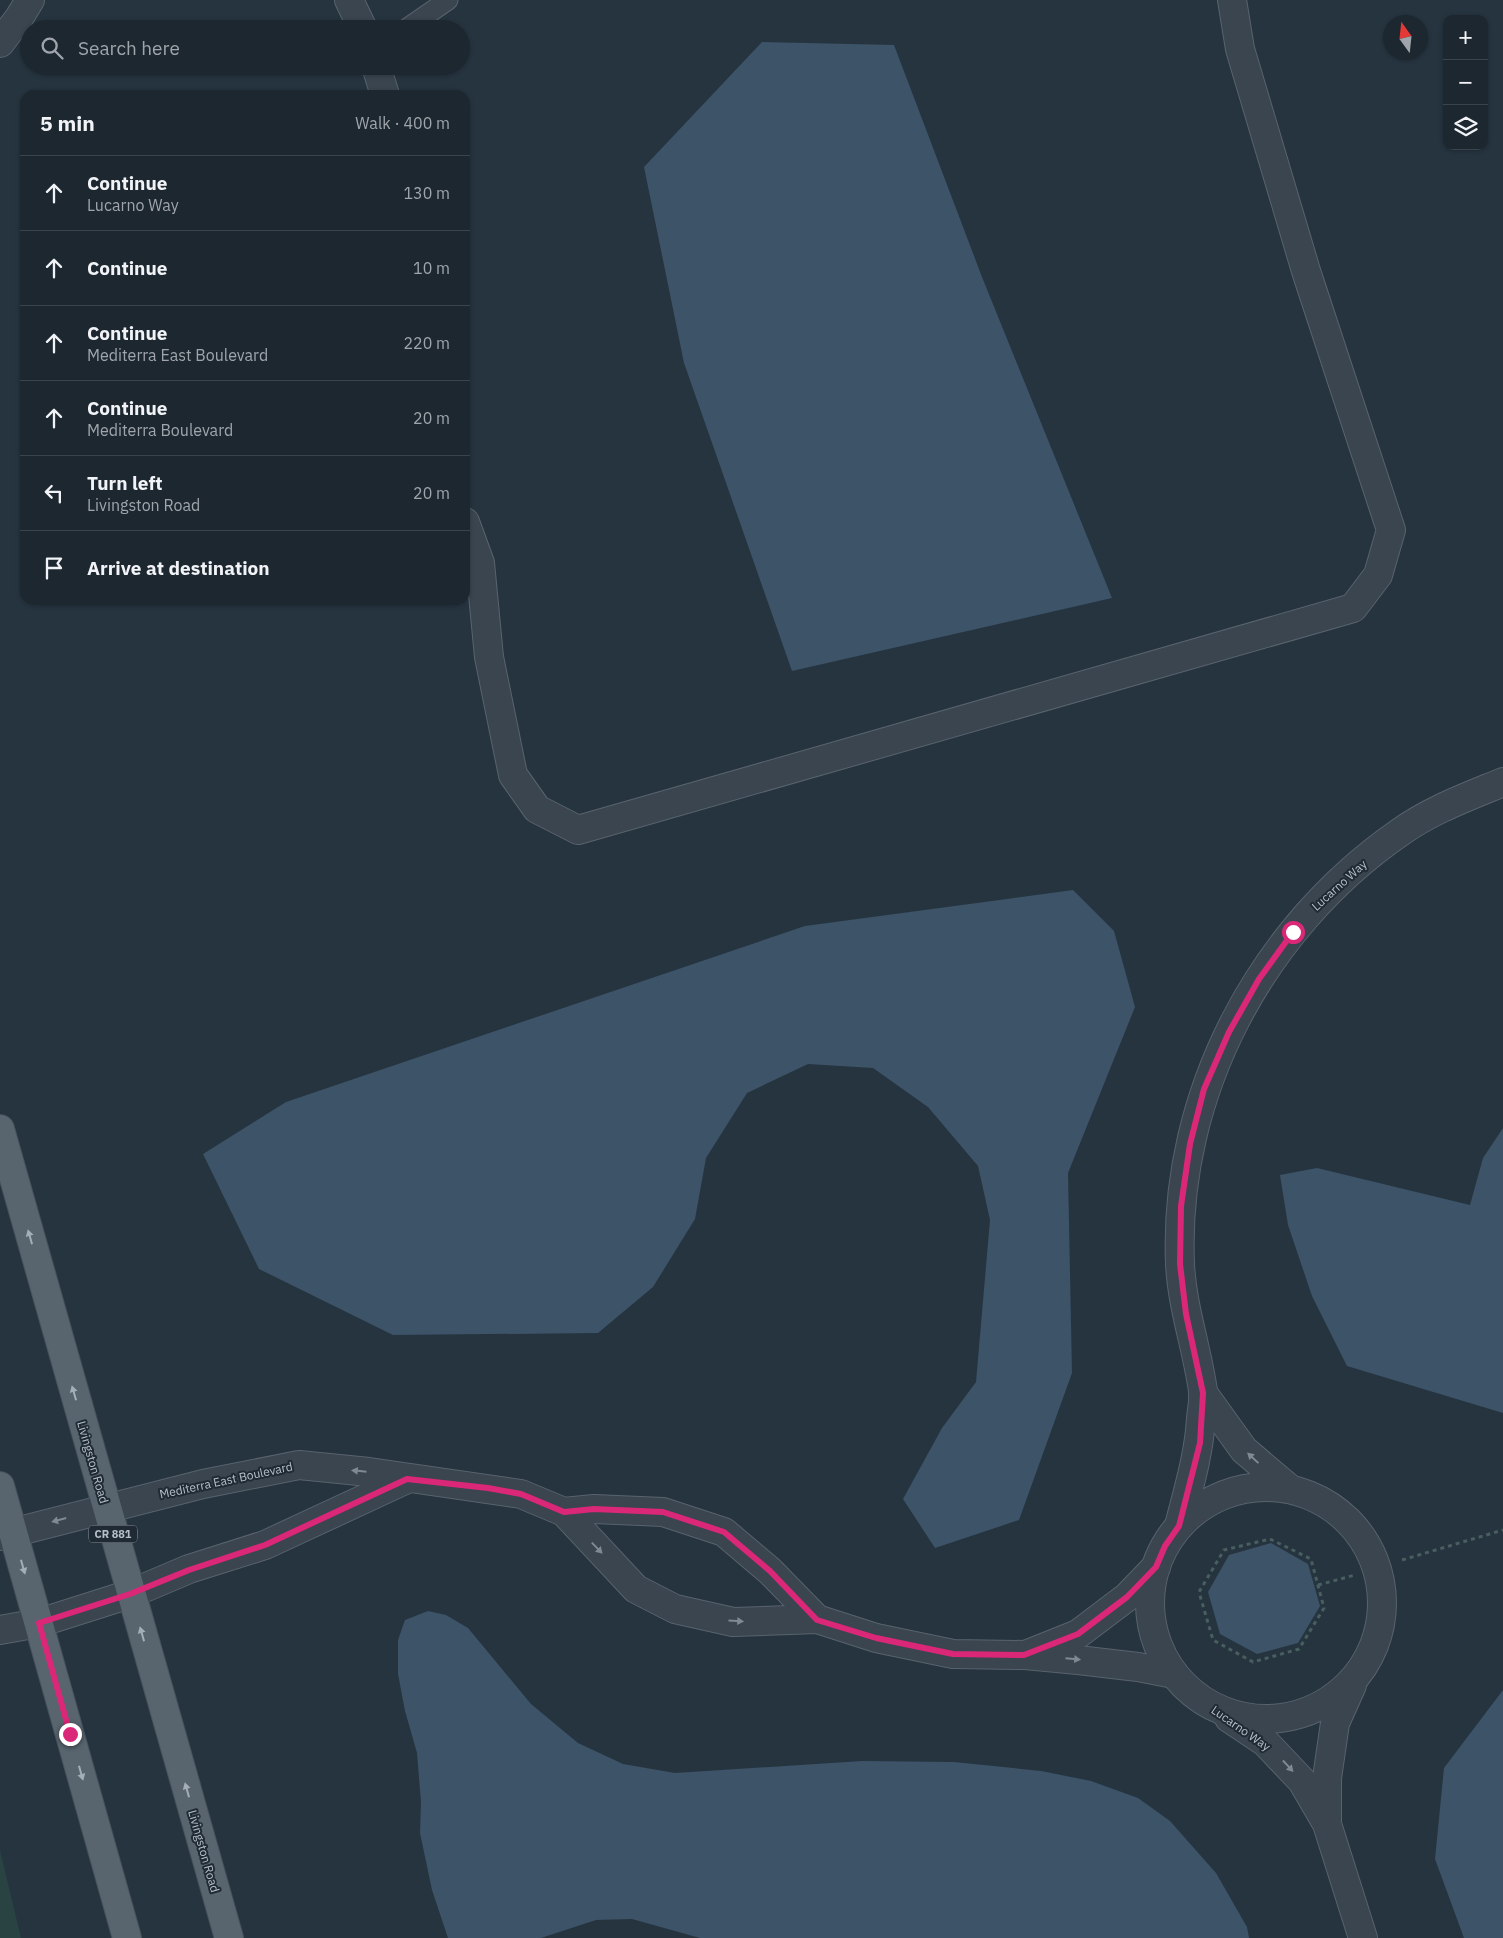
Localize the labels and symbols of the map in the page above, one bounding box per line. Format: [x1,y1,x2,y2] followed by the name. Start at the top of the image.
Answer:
[1383,15,1428,60] north arrow
[1308,856,1370,914] street label: Lucarno Way
[1282,921,1305,944] route start
[26,1229,34,1245] one-way arrow
[70,1386,78,1401] one-way arrow
[74,1419,112,1505] street label: Livingston Road
[1247,1452,1259,1464] one-way arrow
[158,1459,294,1501] street label: Mediterra East Boulevard
[350,1467,366,1475] one-way arrow
[51,1517,66,1525] one-way arrow
[89,1526,137,1542] road number: CR 881
[591,1541,603,1553] one-way arrow
[19,1559,27,1574] one-way arrow
[728,1618,744,1626] one-way arrow
[137,1626,145,1641] one-way arrow
[1065,1656,1081,1664] one-way arrow
[1209,1702,1273,1754] street label: Lucarno Way
[59,1723,82,1746] route end
[1282,1760,1294,1772] one-way arrow
[78,1766,86,1781] one-way arrow
[182,1783,190,1798] one-way arrow
[185,1808,223,1894] street label: Livingston Road

